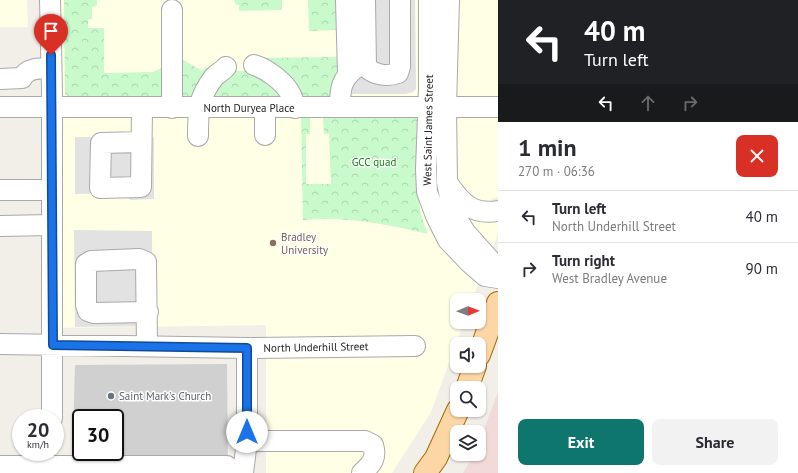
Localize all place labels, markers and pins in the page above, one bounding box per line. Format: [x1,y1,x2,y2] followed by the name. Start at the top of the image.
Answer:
[34,14,68,55] pin
[281,230,329,257] place label: Bradley University
[268,238,278,248] marker: Bradley University
[119,389,211,403] place label: Saint Mark's Church
[106,391,116,401] marker: Saint Mark's Church

